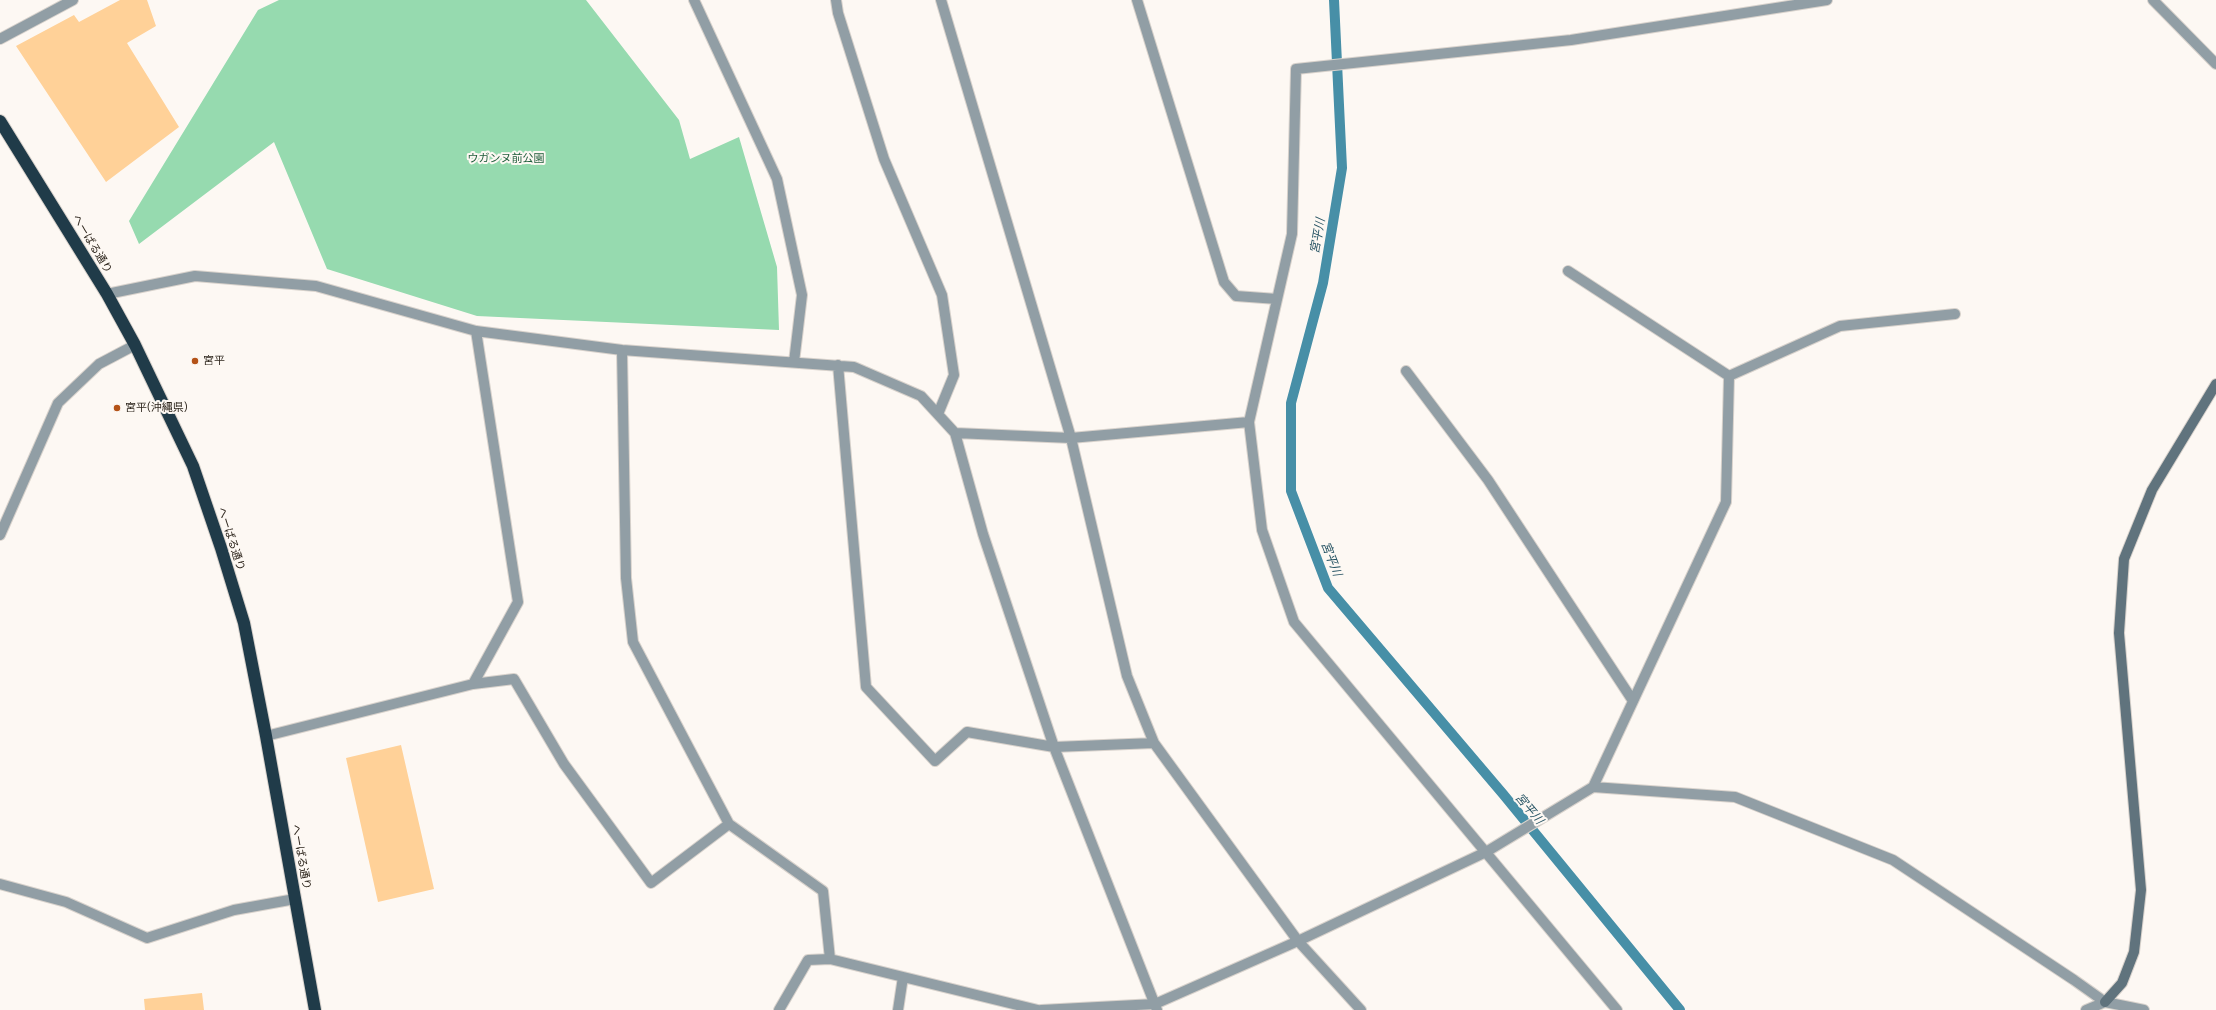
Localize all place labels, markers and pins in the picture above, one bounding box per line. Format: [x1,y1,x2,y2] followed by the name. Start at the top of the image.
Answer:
[203,354,225,368] place label: 宮平
[190,356,200,366] marker: 宮平
[125,401,188,415] place label: 宮平(沖縄県)
[112,403,122,413] marker: 宮平(沖縄県)

